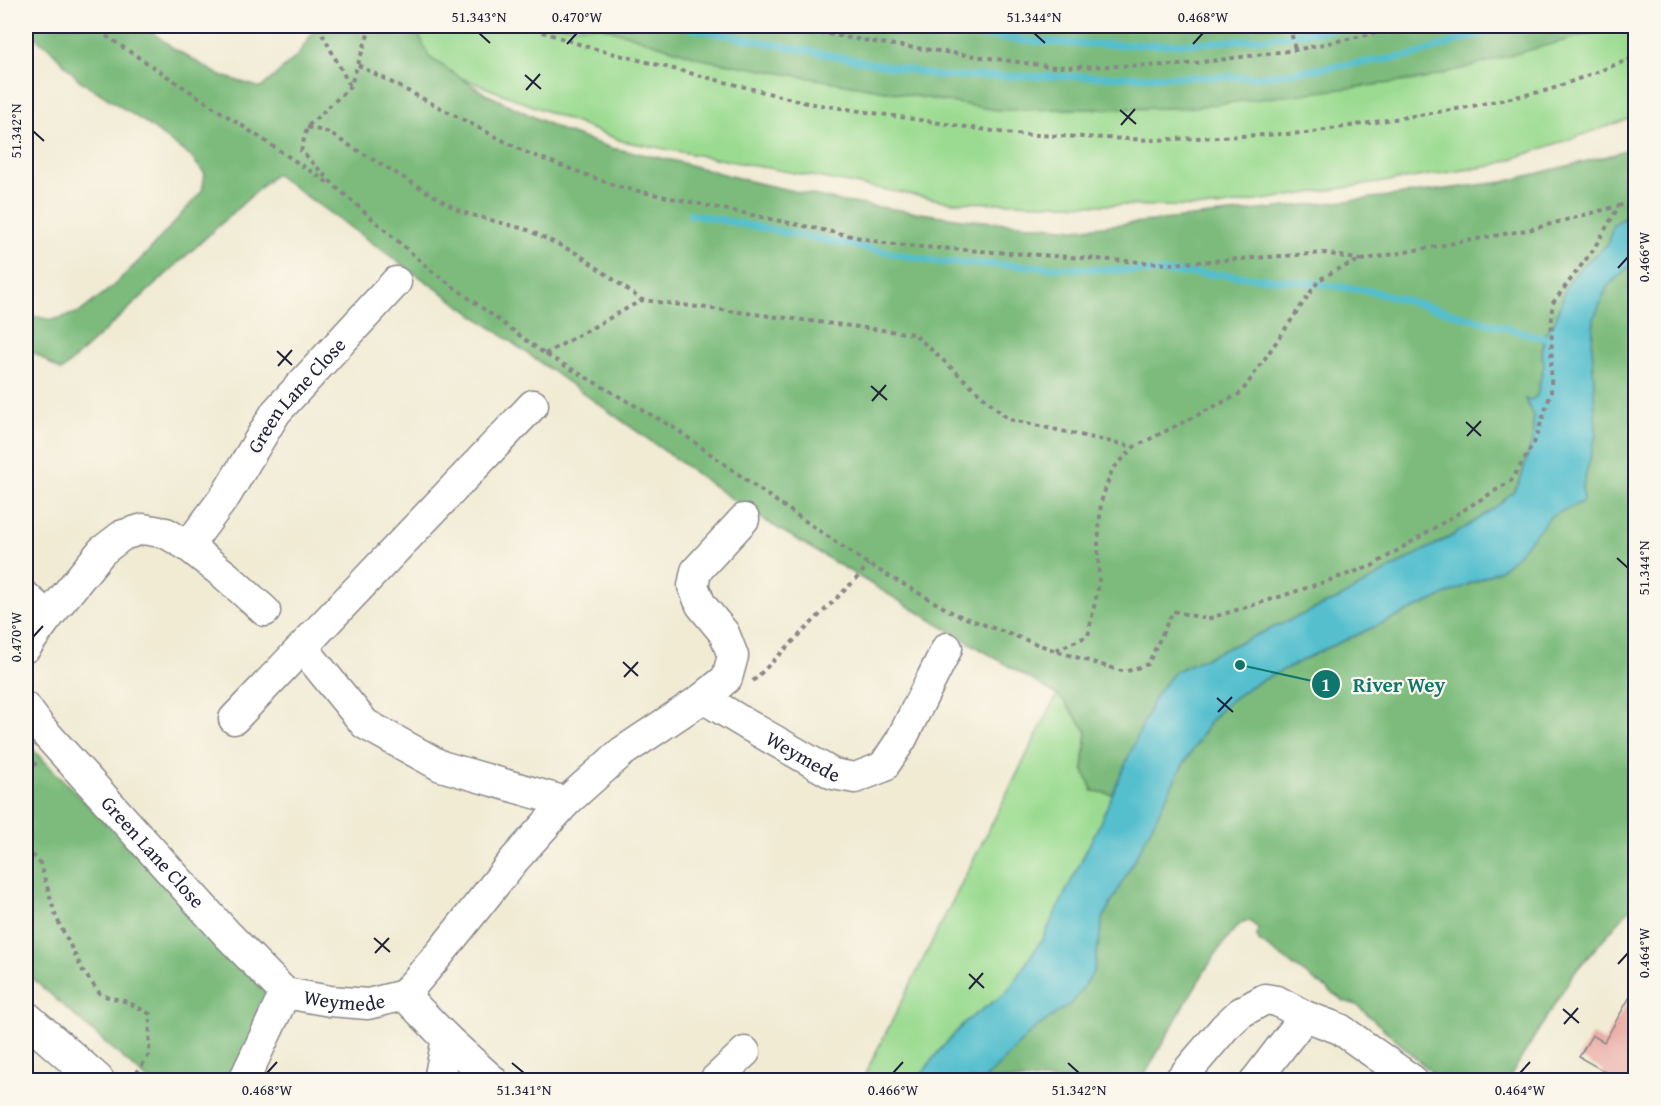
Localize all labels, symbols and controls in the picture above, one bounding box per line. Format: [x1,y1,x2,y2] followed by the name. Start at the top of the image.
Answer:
[452,6,507,27] text: 51.343°N
[552,6,603,27] text: 0.470°W
[1007,6,1062,27] text: 51.344°N
[1178,6,1229,27] text: 0.468°W
[5,103,26,158] text: 51.342°N
[1633,231,1654,282] text: 0.466°W
[240,331,352,458] street label: Green Lane Close
[1633,540,1654,595] text: 51.344°N
[5,611,26,662] text: 0.470°W
[1311,665,1457,704] callout: River Wey
[1353,669,1445,700] text: River Wey
[1321,671,1331,698] text: 1
[761,723,842,789] street label: Weymede
[95,789,212,914] street label: Green Lane Close
[1633,927,1654,978] text: 0.464°W
[302,982,388,1018] street label: Weymede
[242,1079,293,1100] text: 0.468°W
[497,1079,552,1100] text: 51.341°N
[868,1079,919,1100] text: 0.466°W
[1052,1079,1107,1100] text: 51.342°N
[1495,1079,1546,1100] text: 0.464°W

